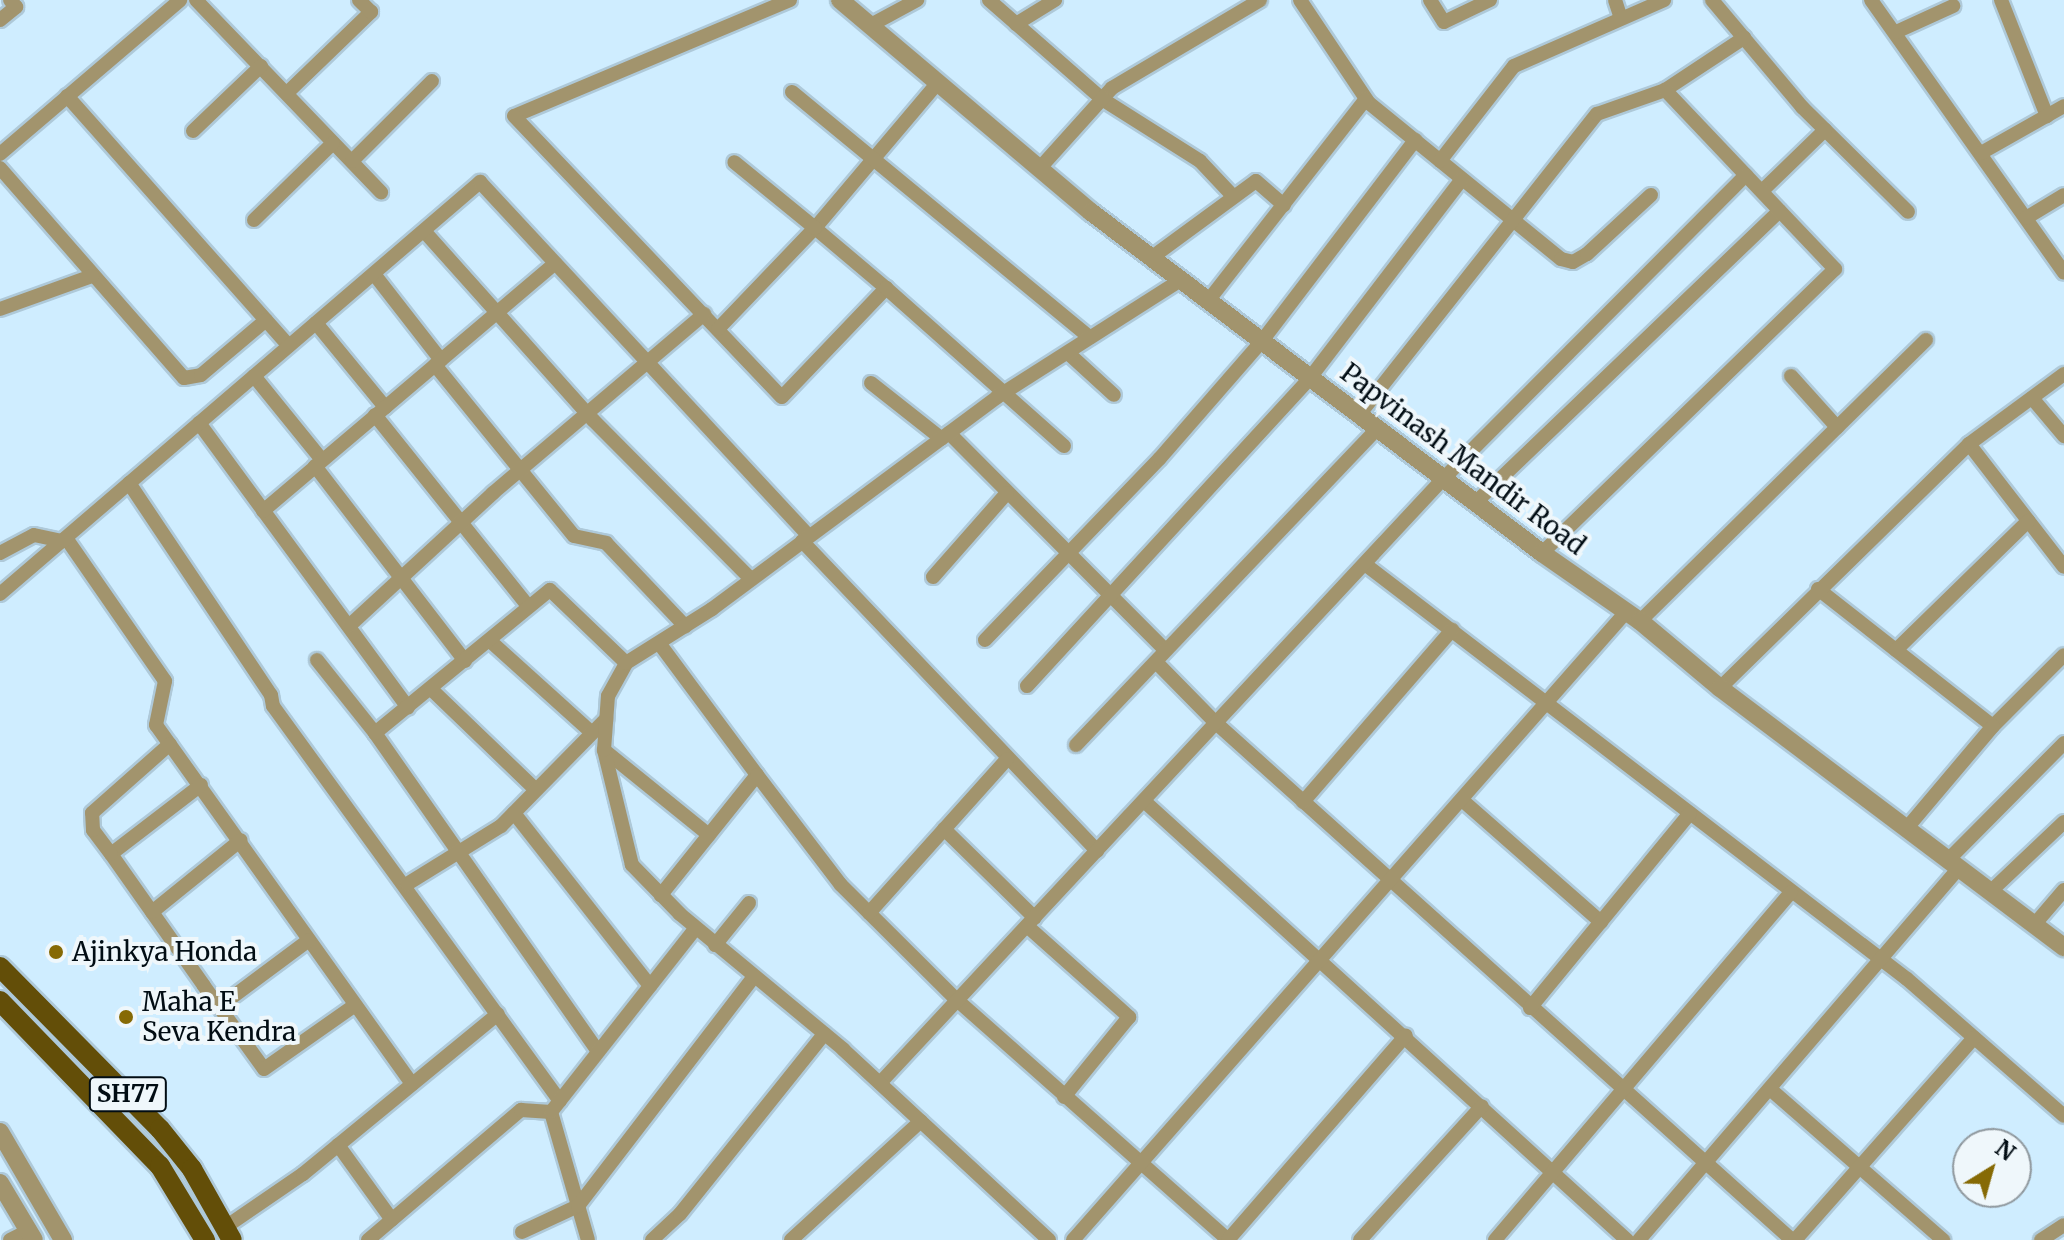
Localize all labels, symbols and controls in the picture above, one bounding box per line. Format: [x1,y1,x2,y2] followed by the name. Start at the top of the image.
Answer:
[1334,357,1592,561] street label: Papvinash Mandir Road
[72,936,257,968] place label: Ajinkya Honda
[47,943,65,961] marker: Ajinkya Honda
[142,986,296,1048] place label: Maha E Seva Kendra
[117,1008,135,1026] marker: Maha E Seva Kendra
[88,1074,168,1114] road number: SH77
[1952,1128,2032,1208] north arrow
[1990,1134,2021,1167] text: N

